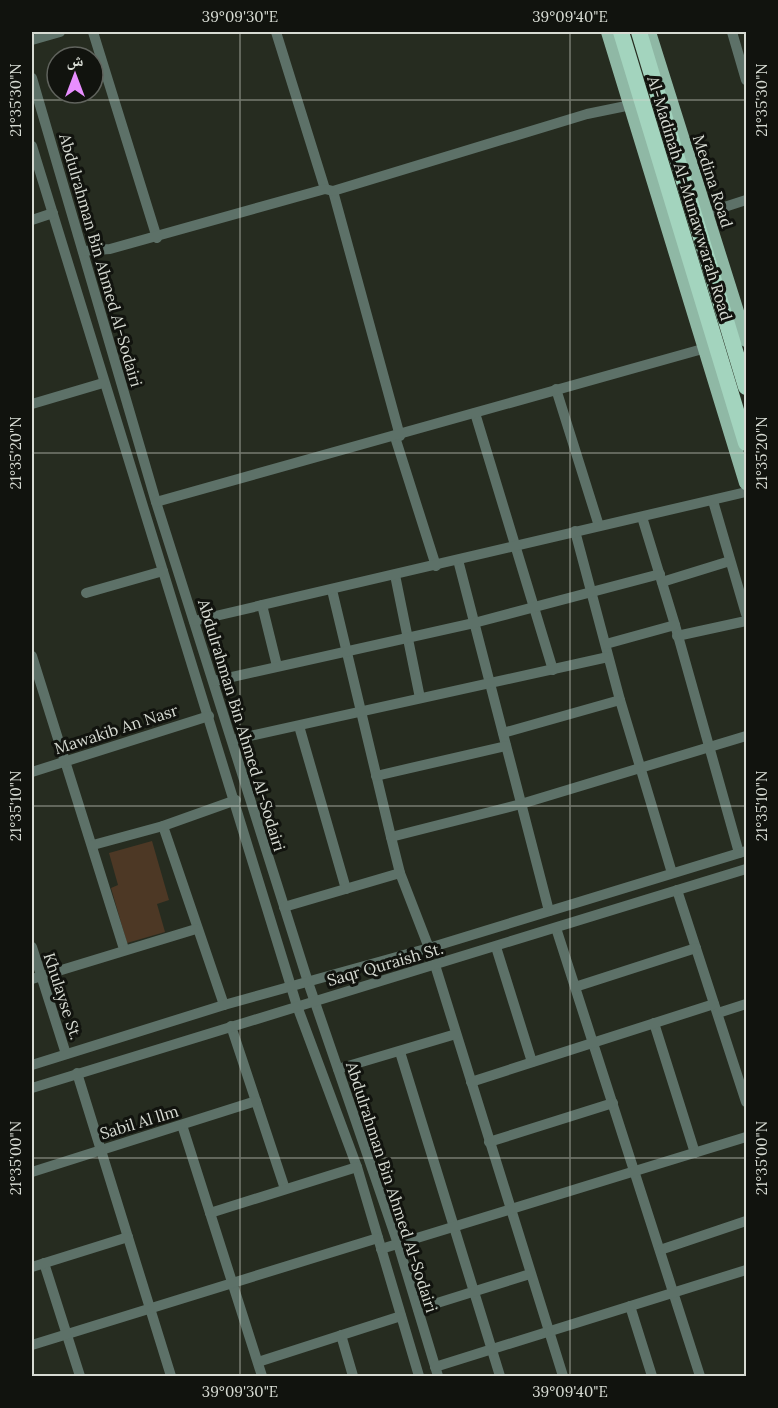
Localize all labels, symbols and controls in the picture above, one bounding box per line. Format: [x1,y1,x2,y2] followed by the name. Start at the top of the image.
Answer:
[202,7,278,26] text: 39°09'30"E
[532,7,608,26] text: 39°09'40"E
[45,45,105,105] north arrow
[67,50,84,70] text: ش
[6,63,25,137] text: 21°35'30"N
[752,63,771,137] text: 21°35'30"N
[643,72,737,323] street label: Al-Madinah Al-Munawwarah Road
[55,130,147,389] street label: Abdulrahman Bin Ahmed Al-Sodairi
[689,132,738,230] street label: Medina Road
[6,416,25,490] text: 21°35'20"N
[752,416,771,490] text: 21°35'20"N
[194,596,290,853] street label: Abdulrahman Bin Ahmed Al-Sodairi
[52,700,180,758] street label: Mawakib An Nasr
[6,771,25,841] text: 21°35'10"N
[752,771,771,841] text: 21°35'10"N
[325,938,445,990] street label: Saqr Quraish St.
[40,950,86,1042] street label: Khulayse St.
[342,1058,442,1315] street label: Abdulrahman Bin Ahmed Al-Sodairi
[97,1101,181,1143] street label: Sabil Al llm
[6,1121,25,1195] text: 21°35'00"N
[752,1121,771,1195] text: 21°35'00"N
[202,1382,278,1401] text: 39°09'30"E
[532,1382,608,1401] text: 39°09'40"E

